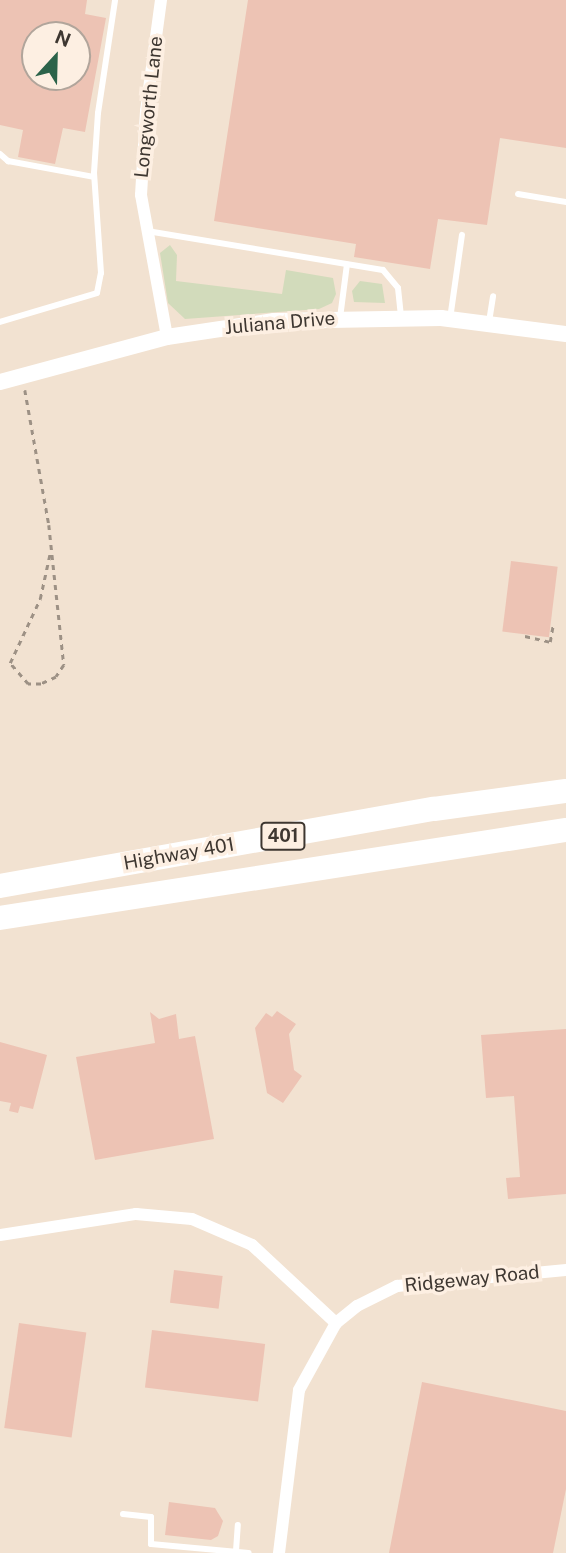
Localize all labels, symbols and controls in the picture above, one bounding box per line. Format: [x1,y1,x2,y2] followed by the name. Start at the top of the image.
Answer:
[21,21,91,91] north arrow
[52,25,74,51] text: N
[130,35,168,179] street label: Longworth Lane
[224,307,336,339] street label: Juliana Drive
[260,822,306,850] road number: 401
[122,833,236,875] street label: Highway 401
[403,1261,541,1297] street label: Ridgeway Road

